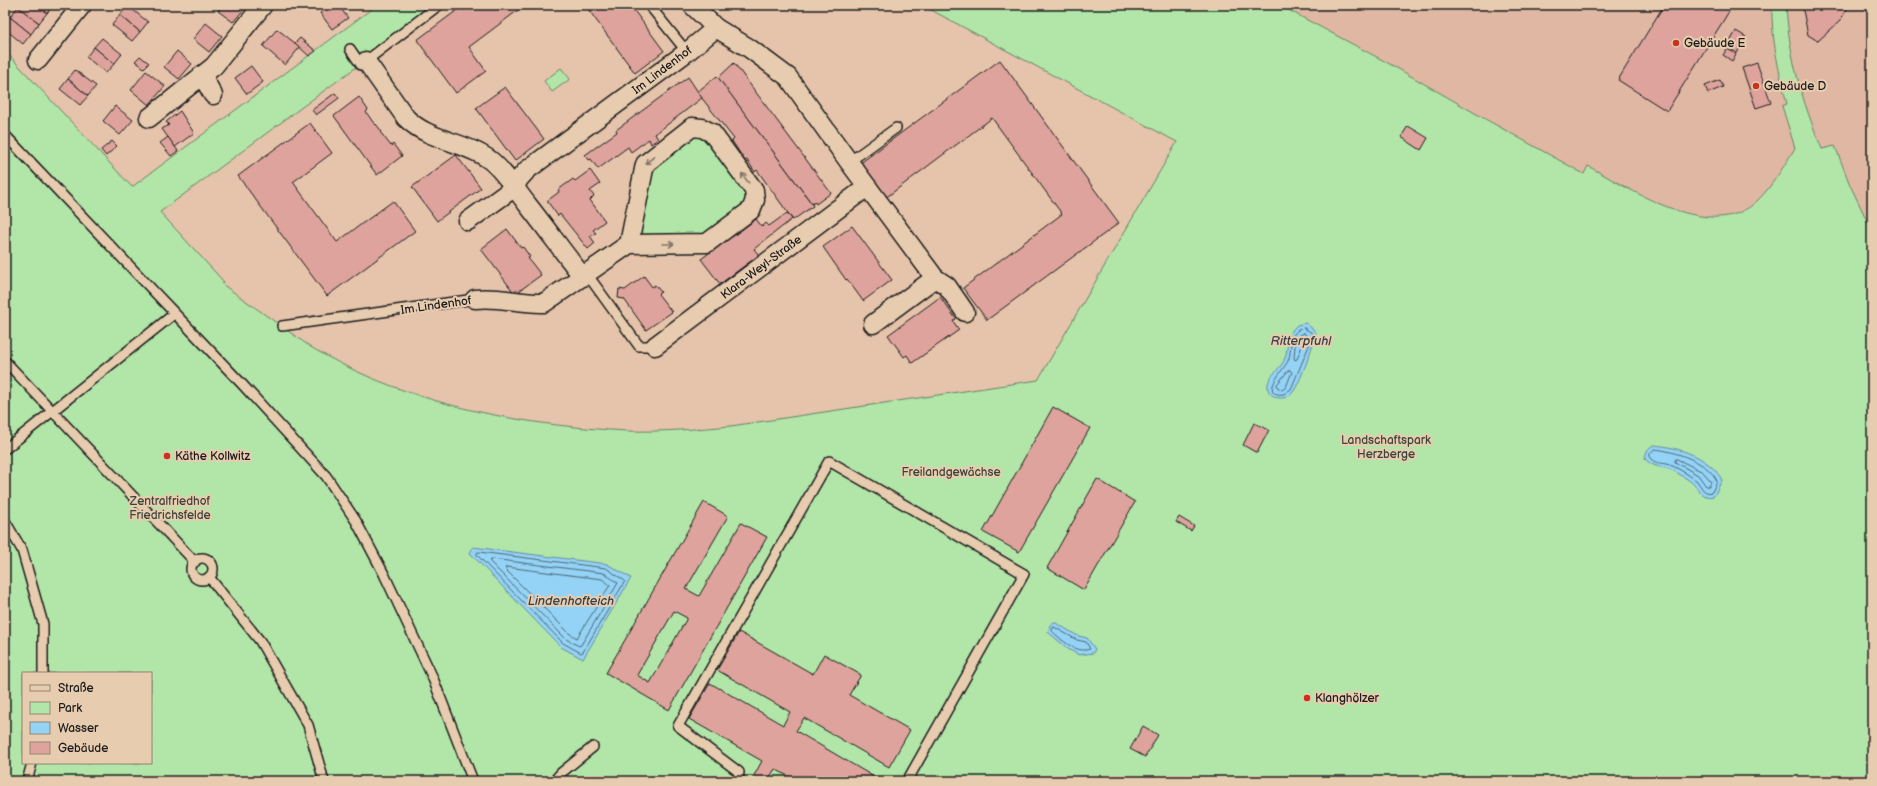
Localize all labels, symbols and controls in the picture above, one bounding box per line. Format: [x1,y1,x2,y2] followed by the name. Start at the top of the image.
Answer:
[1684,36,1746,51] place label: Gebäude E
[1671,38,1681,48] marker: Gebäude E
[629,43,695,98] street label: Im Lindenhof
[1764,79,1827,94] place label: Gebäude D
[1751,81,1761,91] marker: Gebäude D
[645,155,656,164] one-way arrow
[741,173,749,184] one-way arrow
[718,232,805,303] street label: Klara-Weyl-Straße
[661,240,674,248] one-way arrow
[400,293,473,318] street label: Im Lindenhof
[1271,333,1332,349] water label: Ritterpfuhl
[1341,433,1431,462] park label: Landschaftspark Herzberge
[175,449,250,464] place label: Käthe Kollwitz
[162,451,172,461] marker: Käthe Kollwitz
[901,465,1001,480] park label: Freilandgewächse
[129,494,211,523] park label: Zentralfriedhof Friedrichsfelde
[528,593,614,609] water label: Lindenhofteich
[22,672,152,764] legend
[58,681,94,696] text: Straße
[1315,691,1380,706] place label: Klanghölzer
[1302,693,1312,703] marker: Klanghölzer
[58,701,82,716] text: Park
[58,721,99,736] text: Wasser
[58,741,108,756] text: Gebäude

